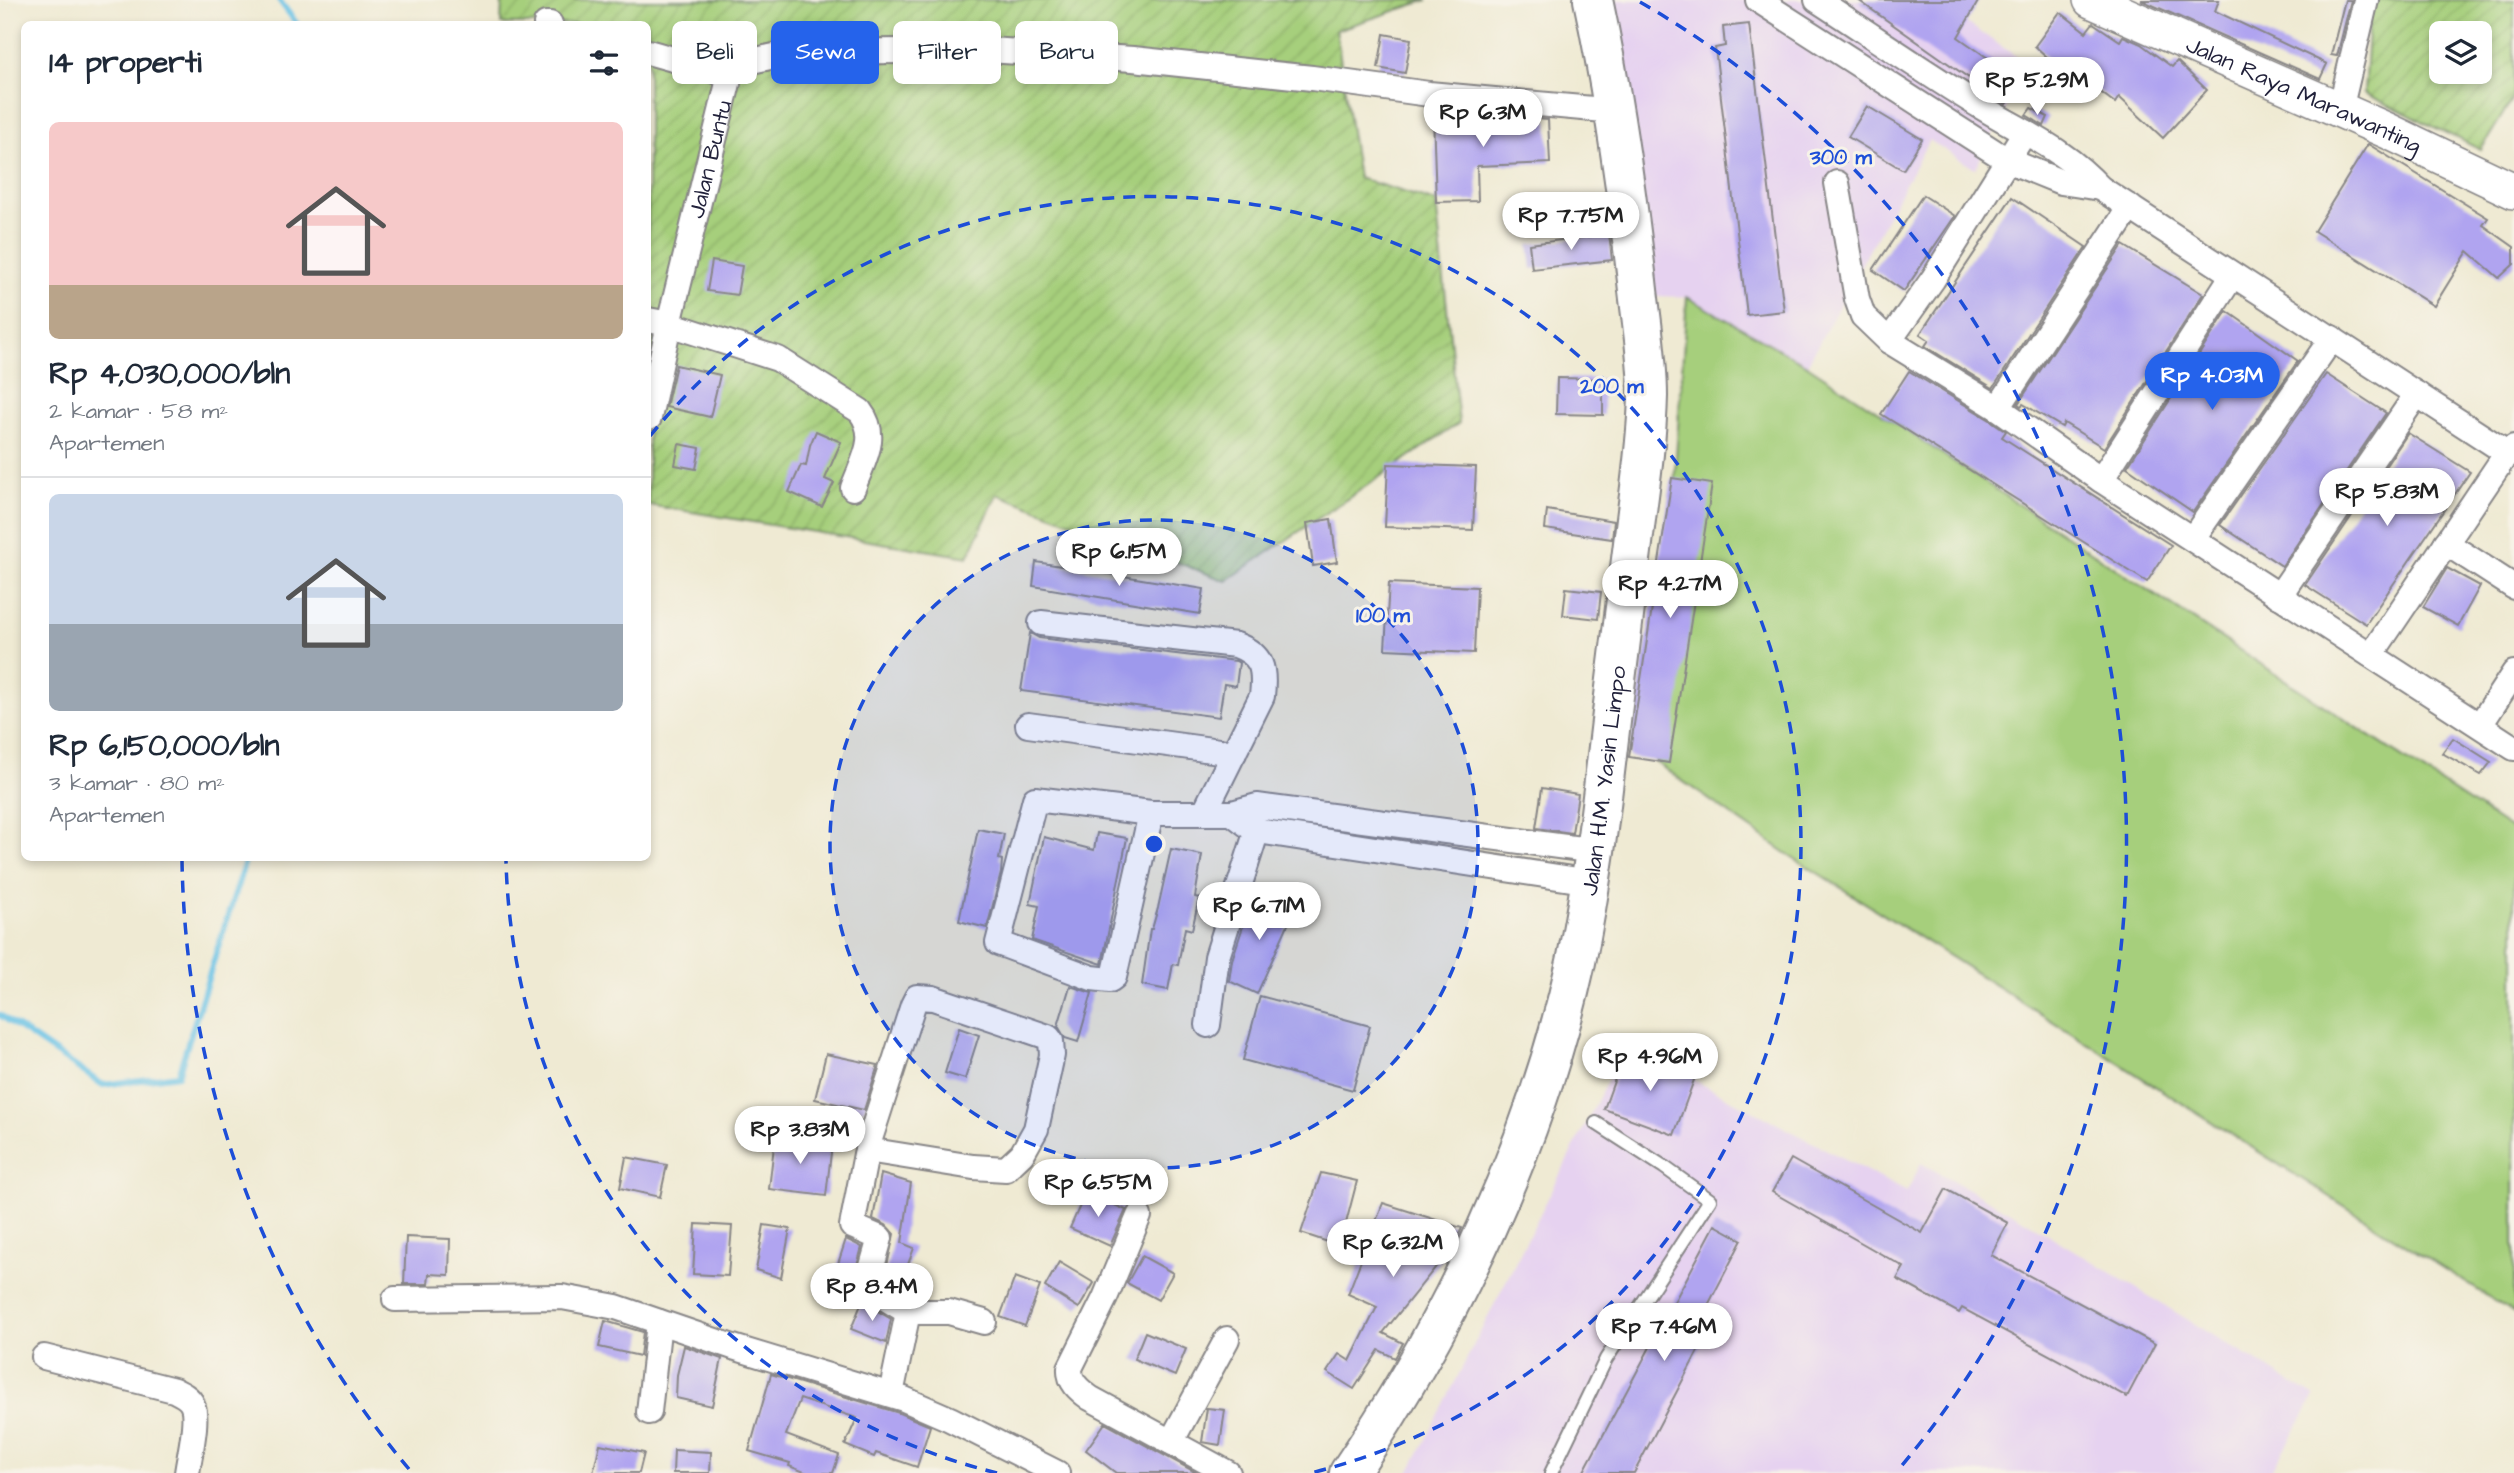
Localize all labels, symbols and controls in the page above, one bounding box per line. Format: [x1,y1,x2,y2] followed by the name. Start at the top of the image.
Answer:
[672,21,757,84] chip: Beli
[771,21,879,84] chip: Sewa
[893,21,1001,84] chip: Filter
[1015,21,1118,84] chip: Baru
[2429,21,2492,84] map controls
[2429,21,2492,84] button: layers
[2181,29,2427,163] street label: Jalan Raya Marawanting
[49,42,202,84] text: 14 properti
[585,44,623,82] icon: filters
[1965,58,2109,117] pin: Rp 5.29M
[1985,64,2089,96] text: Rp 5.29M
[1418,90,1548,149] pin: Rp 6.3M
[1440,96,1526,128] text: Rp 6.3M
[681,97,740,222] street label: Jalan Buntu
[1809,143,1873,172] text: 300 m
[273,168,399,294] icon: home
[1499,192,1643,252] pin: Rp 7.75M
[1518,199,1624,231] text: Rp 7.75M
[2140,352,2284,412] pin: Rp 4.03M
[49,353,290,395] text: Rp 4,030,000/bln
[2161,359,2263,391] text: Rp 4.03M
[1579,372,1644,401] text: 200 m
[49,395,228,427] text: 2 kamar · 58 m²
[49,427,165,459] text: Apartemen
[2315,468,2459,528] pin: Rp 5.83M
[2335,475,2439,507] text: Rp 5.83M
[1047,528,1191,588] pin: Rp 6.15M
[1072,535,1166,567] text: Rp 6.15M
[273,540,399,666] icon: home
[1598,560,1742,620] pin: Rp 4.27M
[1618,567,1722,599] text: Rp 4.27M
[1356,601,1411,630] text: 100 m
[1574,664,1635,898] street label: Jalan H.M. Yasin Limpo
[49,725,280,767] text: Rp 6,150,000/bln
[49,767,225,799] text: 3 kamar · 80 m²
[49,799,165,831] text: Apartemen
[1142,832,1166,856] centre of rings
[1187,883,1331,942] pin: Rp 6.71M
[1213,889,1305,921] text: Rp 6.71M
[1578,1034,1722,1093] pin: Rp 4.96M
[1598,1040,1702,1072] text: Rp 4.96M
[728,1106,872,1166] pin: Rp 3.83M
[751,1113,850,1145] text: Rp 3.83M
[1026,1160,1170,1219] pin: Rp 6.55M
[1044,1166,1152,1198] text: Rp 6.55M
[1321,1220,1465,1279] pin: Rp 6.32M
[1343,1226,1443,1258] text: Rp 6.32M
[807,1264,937,1323] pin: Rp 8.4M
[826,1270,918,1302] text: Rp 8.4M
[1592,1304,1736,1363] pin: Rp 7.46M
[1612,1310,1716,1342] text: Rp 7.46M

